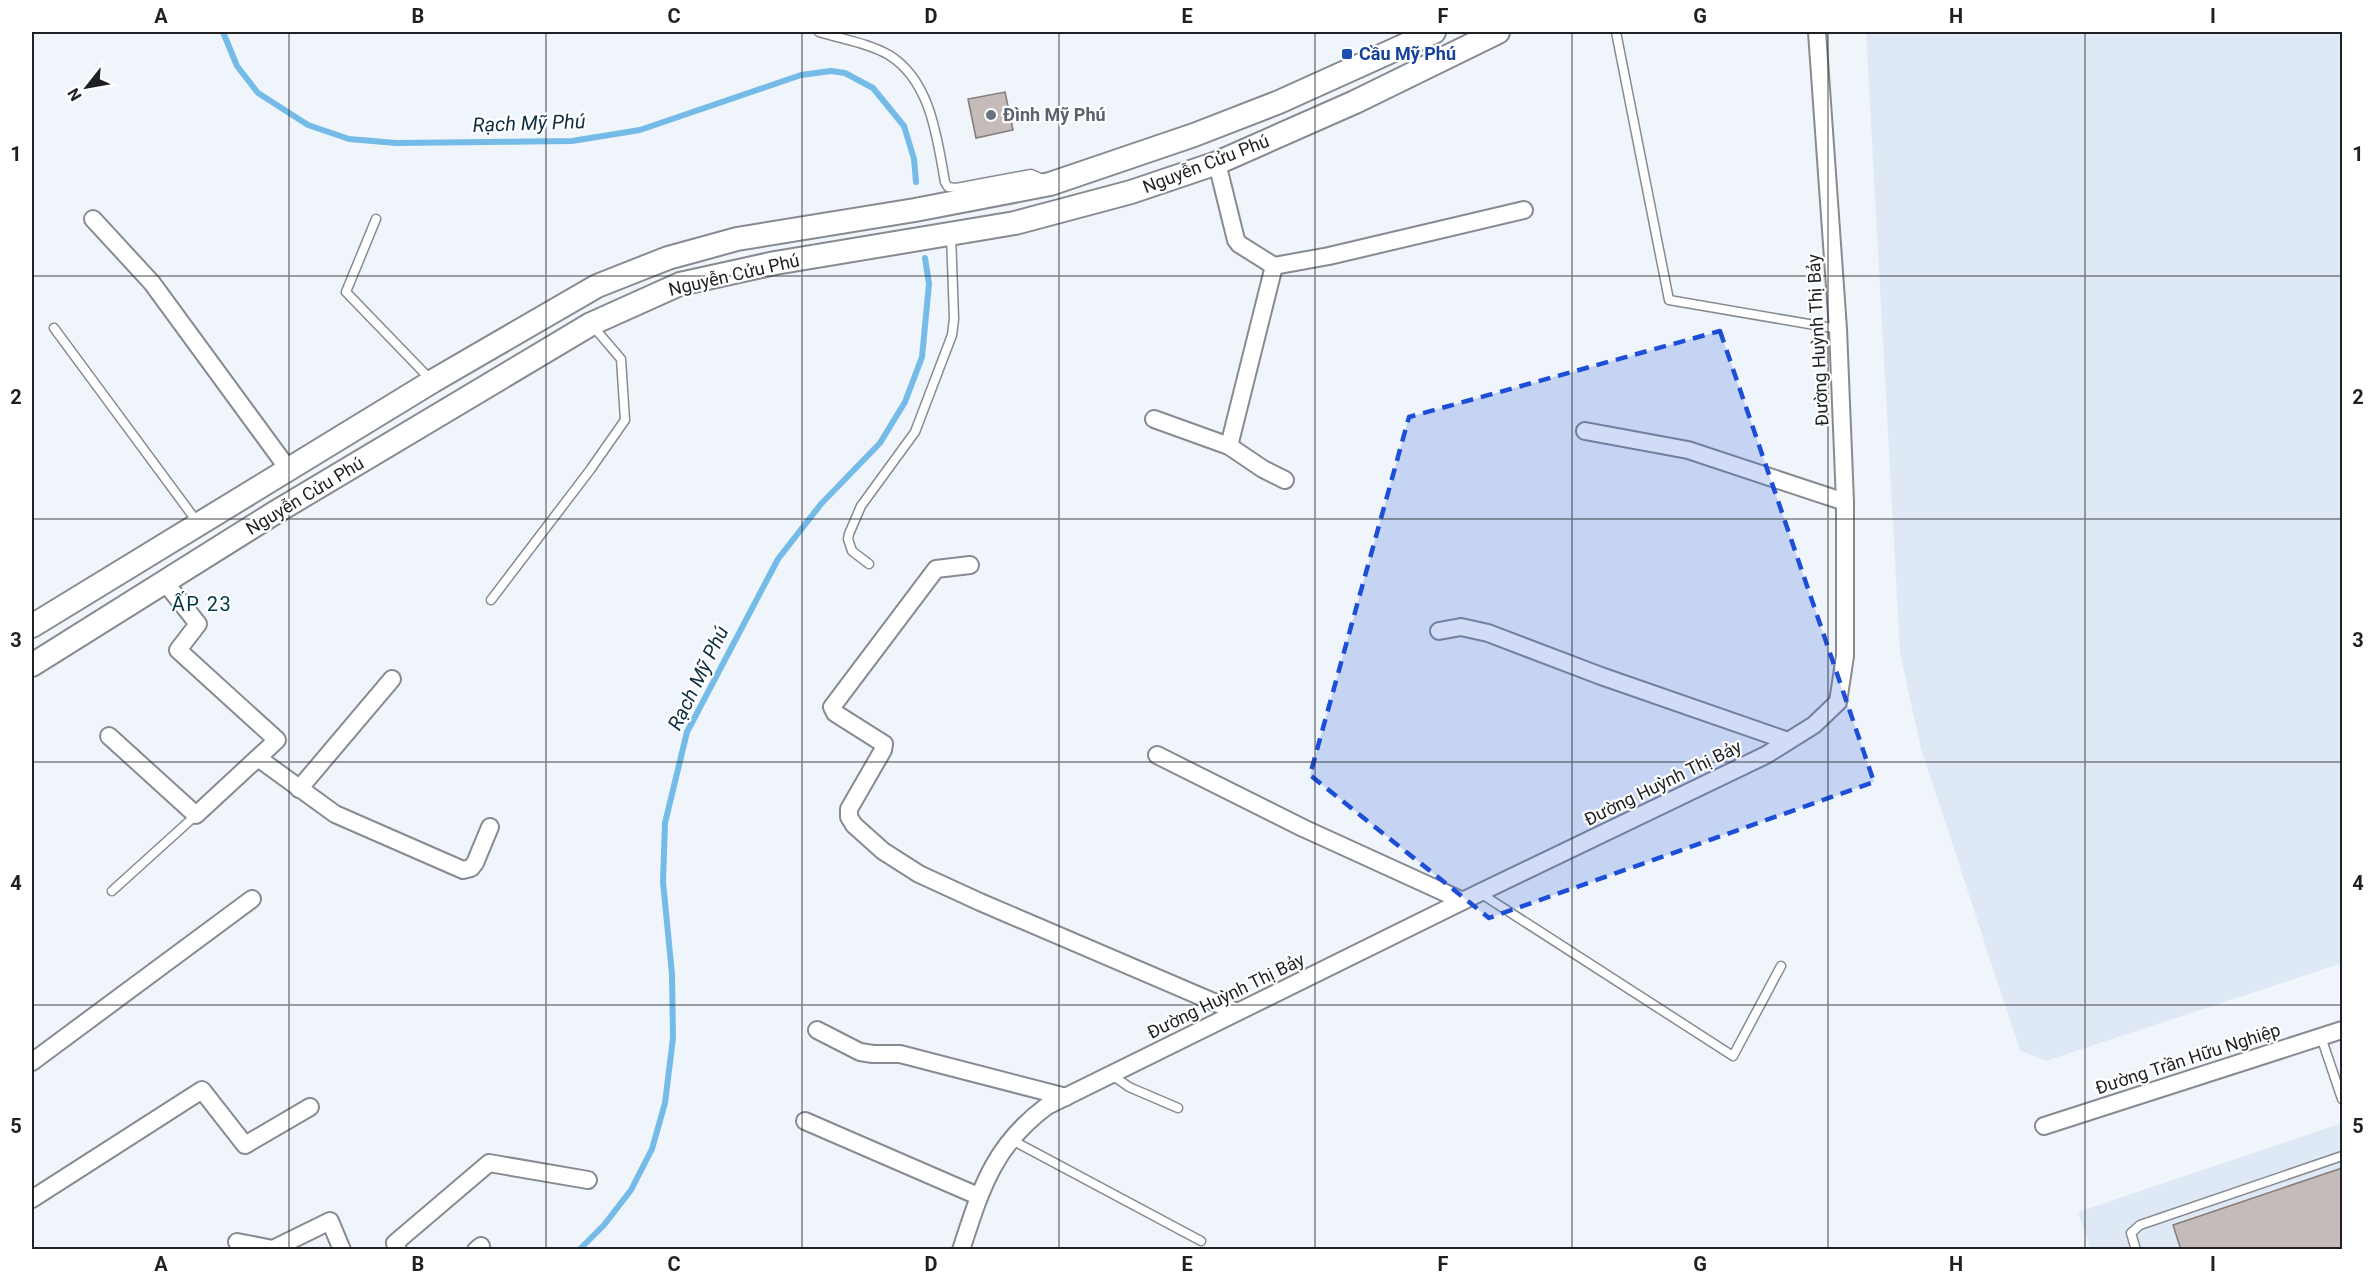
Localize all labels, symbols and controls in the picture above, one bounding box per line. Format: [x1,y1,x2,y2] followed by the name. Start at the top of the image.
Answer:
[154,4,168,28] text: A
[412,4,424,28] text: B
[667,4,681,28] text: C
[925,4,938,28] text: D
[1181,4,1193,28] text: E
[1438,4,1449,28] text: F
[1693,4,1707,28] text: G
[1949,4,1963,28] text: H
[2210,4,2216,28] text: I
[1359,43,1456,64] place label: Cầu Mỹ Phú
[1340,47,1354,61] marker: Cầu Mỹ Phú
[57,57,117,117] north arrow
[64,85,86,104] text: N
[1003,104,1106,125] place label: Đình Mỹ Phú
[984,108,998,122] marker: Đình Mỹ Phú
[472,109,586,137] water label: Rạch Mỹ Phú
[1140,130,1272,197] street label: Nguyễn Cửu Phú
[10,142,22,166] text: 1
[2352,142,2364,166] text: 1
[666,249,801,300] street label: Nguyễn Cửu Phú
[1802,253,1832,427] street label: Đường Huỳnh Thị Bảy
[10,385,22,409] text: 2
[2352,385,2364,409] text: 2
[242,452,367,539] street label: Nguyễn Cửu Phú
[172,591,232,616] district label: ẤP 23
[662,622,734,734] water label: Rạch Mỹ Phú
[10,628,22,652] text: 3
[2352,628,2364,652] text: 3
[1581,735,1745,830] street label: Đường Huỳnh Thị Bảy
[10,871,22,895] text: 4
[2352,871,2364,895] text: 4
[1144,948,1308,1043] street label: Đường Huỳnh Thị Bảy
[2093,1019,2283,1098] street label: Đường Trần Hữu Nghiệp
[10,1114,22,1138] text: 5
[2352,1114,2364,1138] text: 5
[154,1252,168,1276] text: A
[412,1252,424,1276] text: B
[667,1252,681,1276] text: C
[925,1252,938,1276] text: D
[1181,1252,1193,1276] text: E
[1438,1252,1449,1276] text: F
[1693,1252,1707,1276] text: G
[1949,1252,1963,1276] text: H
[2210,1252,2216,1276] text: I

